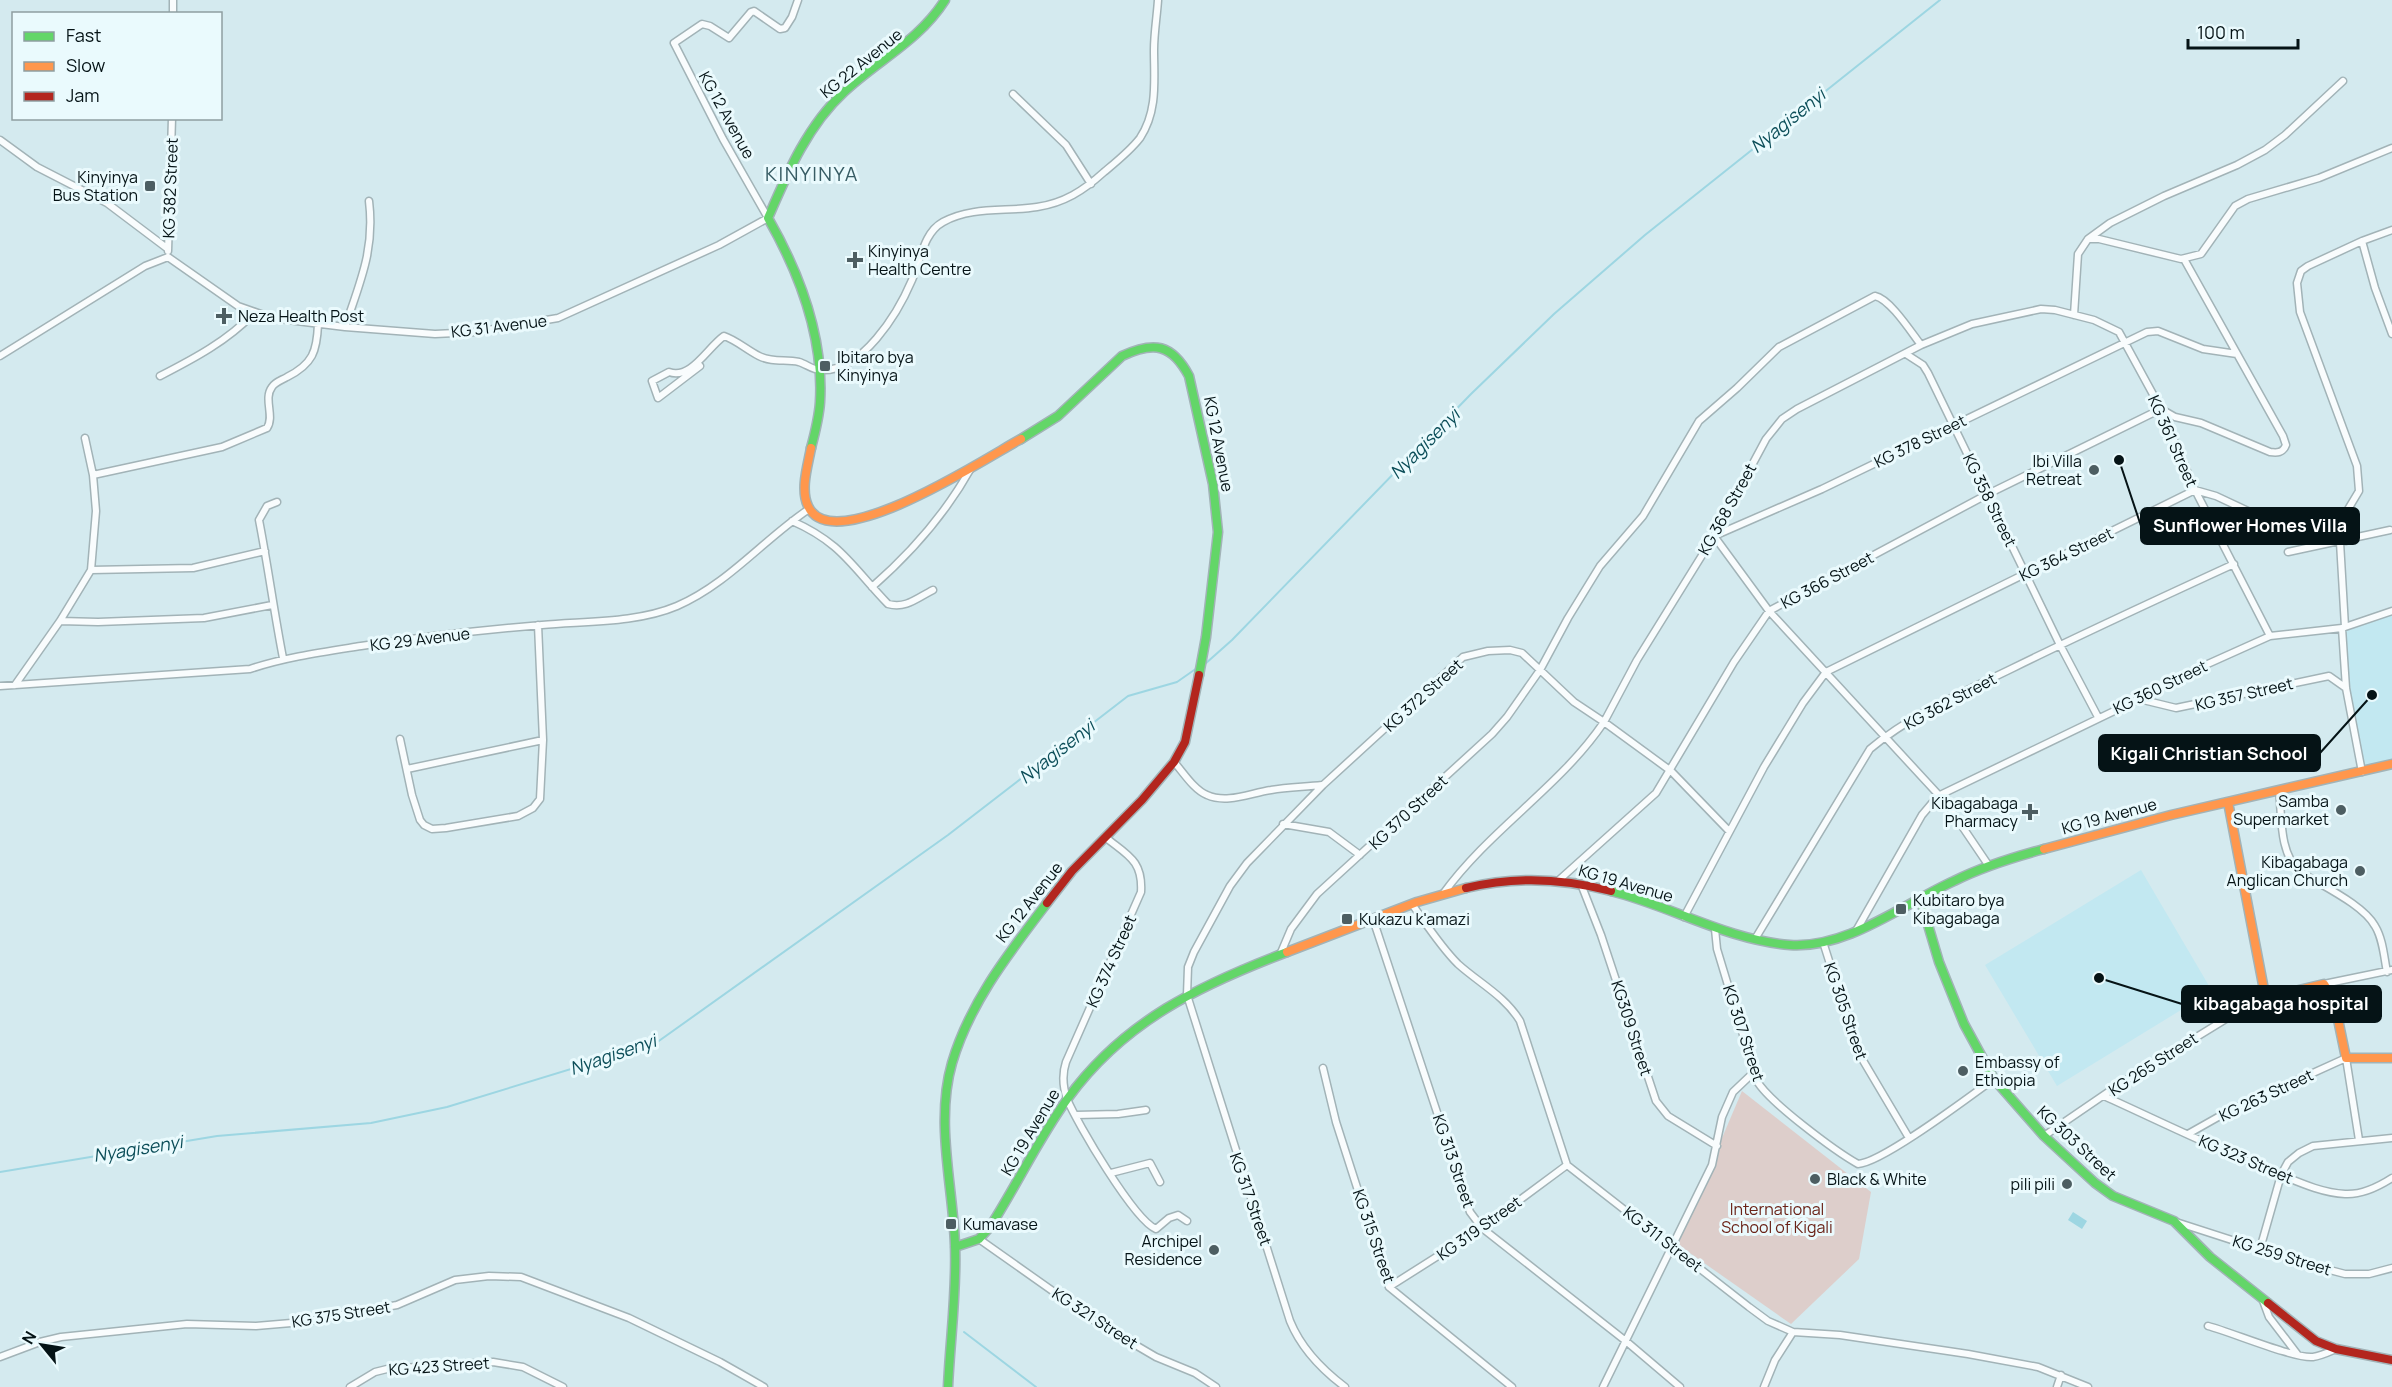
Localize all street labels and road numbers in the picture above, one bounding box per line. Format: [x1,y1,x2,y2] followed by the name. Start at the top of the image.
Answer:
[815,23,907,103] street label: KG 22 Avenue
[694,67,760,163] street label: KG 12 Avenue
[157,137,183,239] street label: KG 382 Street
[450,309,548,343] street label: KG 31 Avenue
[2143,392,2203,490] street label: KG 361 Street
[1199,394,1239,494] street label: KG 12 Avenue
[1870,409,1970,473] street label: KG 378 Street
[1958,450,2022,550] street label: KG 358 Street
[1693,459,1761,559] street label: KG 368 Street
[2015,522,2117,586] street label: KG 364 Street
[1777,546,1877,614] street label: KG 366 Street
[369,622,471,656] street label: KG 29 Avenue
[1379,653,1467,737] street label: KG 372 Street
[2109,655,2211,719] street label: KG 360 Street
[1900,667,2000,735] street label: KG 362 Street
[2193,672,2295,716] street label: KG 357 Street
[1364,770,1452,854] street label: KG 370 Street
[2059,793,2159,839] street label: KG 19 Avenue
[991,857,1067,947] street label: KG 12 Avenue
[1576,859,1676,907] street label: KG 19 Avenue
[1081,911,1141,1011] street label: KG 374 Street
[1819,959,1873,1063] street label: KG 305 Street
[1606,978,1658,1078] street label: KG309 Street
[1718,982,1770,1084] street label: KG 307 Street
[2104,1027,2202,1101] street label: KG 265 Street
[2215,1064,2317,1126] street label: KG 263 Street
[995,1085,1065,1179] street label: KG 19 Avenue
[2033,1100,2121,1186] street label: KG 303 Street
[1428,1111,1480,1211] street label: KG 313 Street
[2195,1129,2297,1189] street label: KG 323 Street
[1225,1150,1277,1248] street label: KG 317 Street
[1348,1186,1400,1286] street label: KG 315 Street
[1432,1191,1526,1265] street label: KG 319 Street
[1619,1201,1707,1277] street label: KG 311 Street
[2230,1230,2334,1280] street label: KG 259 Street
[1048,1282,1142,1354] street label: KG 321 Street
[290,1295,392,1333] street label: KG 375 Street
[388,1352,490,1380] street label: KG 423 Street

